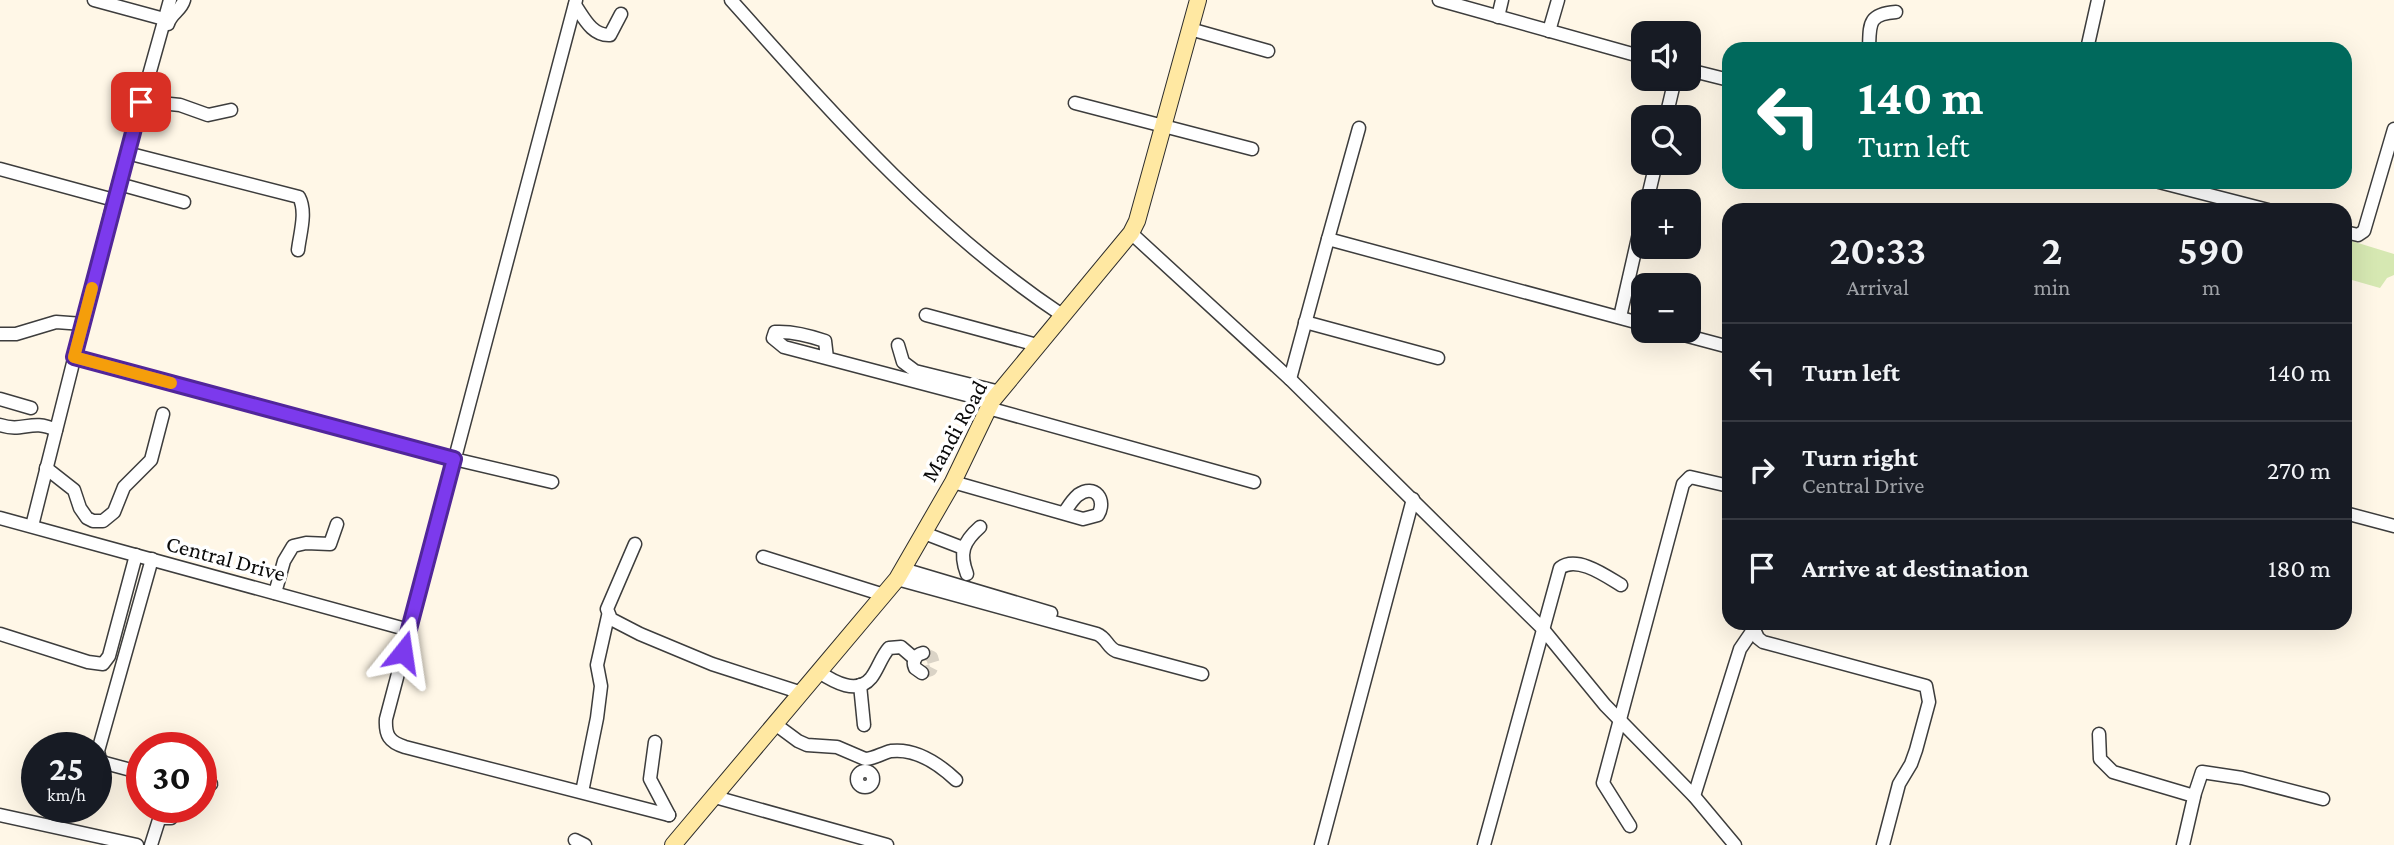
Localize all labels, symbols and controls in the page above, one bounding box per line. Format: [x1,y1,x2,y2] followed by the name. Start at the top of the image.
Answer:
[1631,21,1701,343] map controls
[1631,21,1701,91] button: sound
[1743,70,1834,161] icon: left
[1858,70,1983,125] text: 140 m
[111,72,171,132] pin
[122,83,160,121] icon: arrive
[1631,105,1701,175] button: search
[1858,128,1969,164] text: Turn left
[1631,189,1701,259] button: +
[1829,226,1926,273] text: 20:33
[2042,226,2062,273] text: 2
[2178,226,2245,273] text: 590
[1631,273,1701,343] button: −
[1847,274,1909,300] text: Arrival
[2034,274,2070,300] text: min
[2202,274,2220,300] text: m
[1743,353,1781,391] icon: left
[1802,358,1900,387] text: Turn left
[2269,358,2331,387] text: 140 m
[916,376,992,486] street label: Mandi Road
[1802,443,1918,472] text: Turn right
[1743,451,1781,489] icon: right
[2267,456,2331,485] text: 270 m
[1802,472,1924,498] text: Central Drive
[164,530,288,586] street label: Central Drive
[1743,549,1781,587] icon: arrive
[1802,554,2029,583] text: Arrive at destination
[2268,554,2331,583] text: 180 m
[366,615,440,689] position arrow
[126,732,217,823] speed limit sign: 30
[49,749,84,788] text: 25
[47,785,86,805] text: km/h

